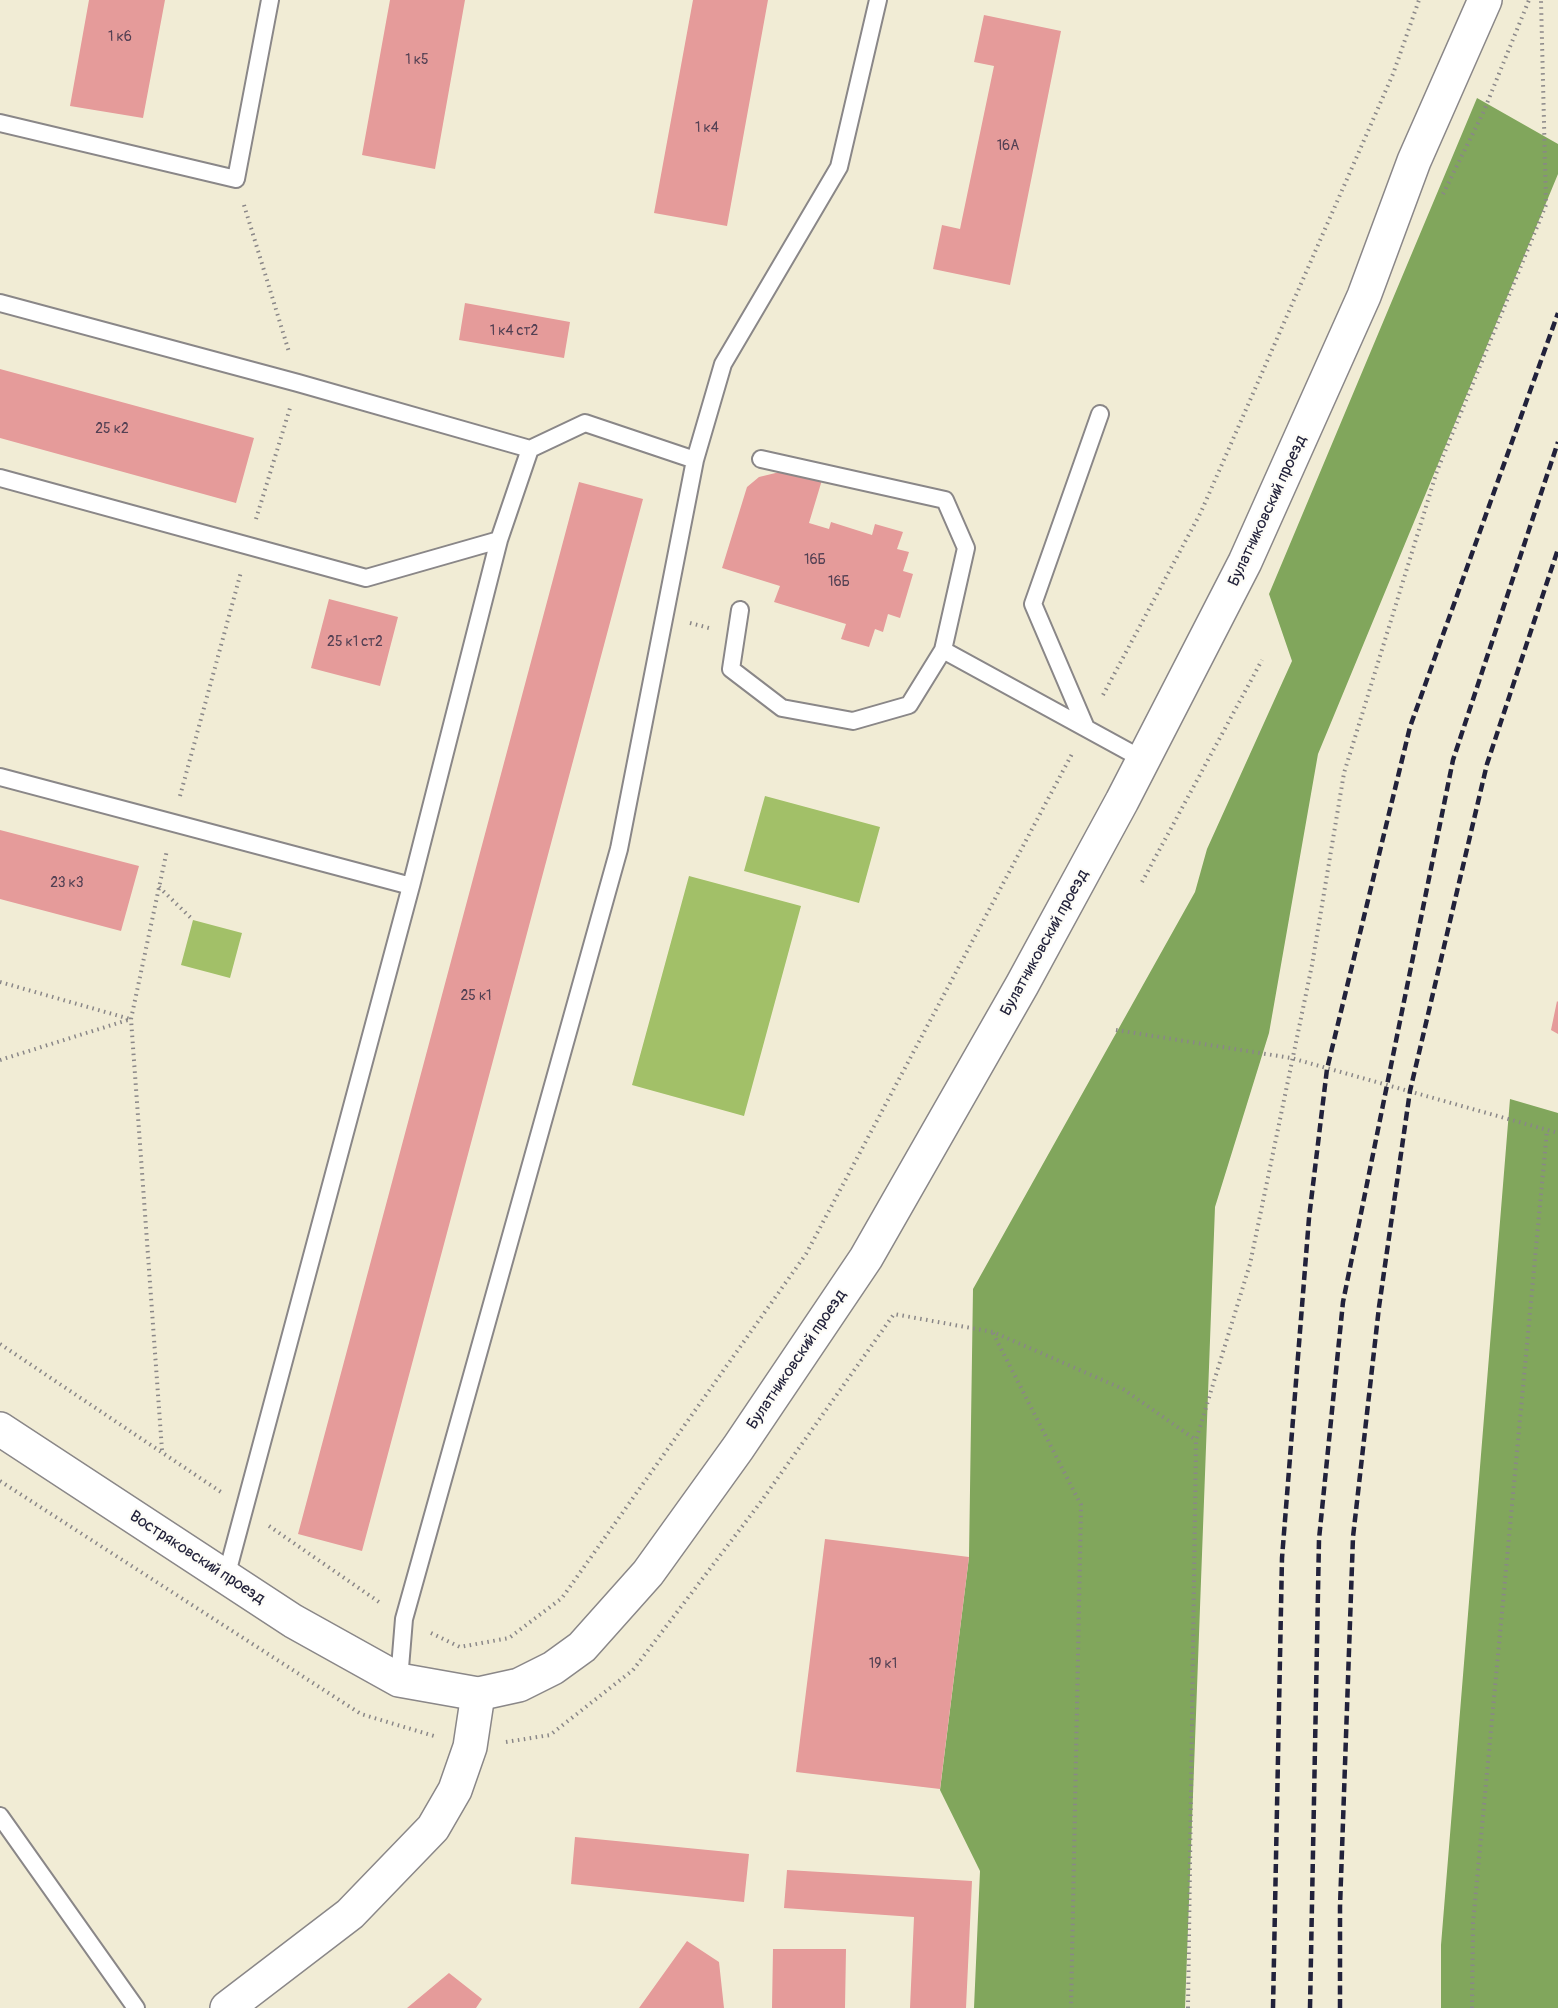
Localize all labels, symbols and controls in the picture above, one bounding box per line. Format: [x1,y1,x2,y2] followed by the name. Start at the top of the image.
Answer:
[108,29,132,45] house number: 1 к6
[405,52,429,68] house number: 1 к5
[695,120,719,136] house number: 1 к4
[997,138,1019,154] house number: 16А
[490,323,538,339] house number: 1 к4 ст2
[95,421,129,437] house number: 25 к2
[1225,433,1311,589] street label: Булатниковский проезд
[804,552,826,568] house number: 16Б
[828,574,850,590] house number: 16Б
[327,634,383,650] house number: 25 к1 ст2
[997,867,1093,1019] street label: Булатниковский проезд
[50,875,84,891] house number: 23 к3
[460,988,492,1004] house number: 25 к1
[743,1287,851,1433] street label: Булатниковский проезд
[126,1507,268,1609] street label: Востряковский проезд
[869,1656,897,1672] house number: 19 к1

